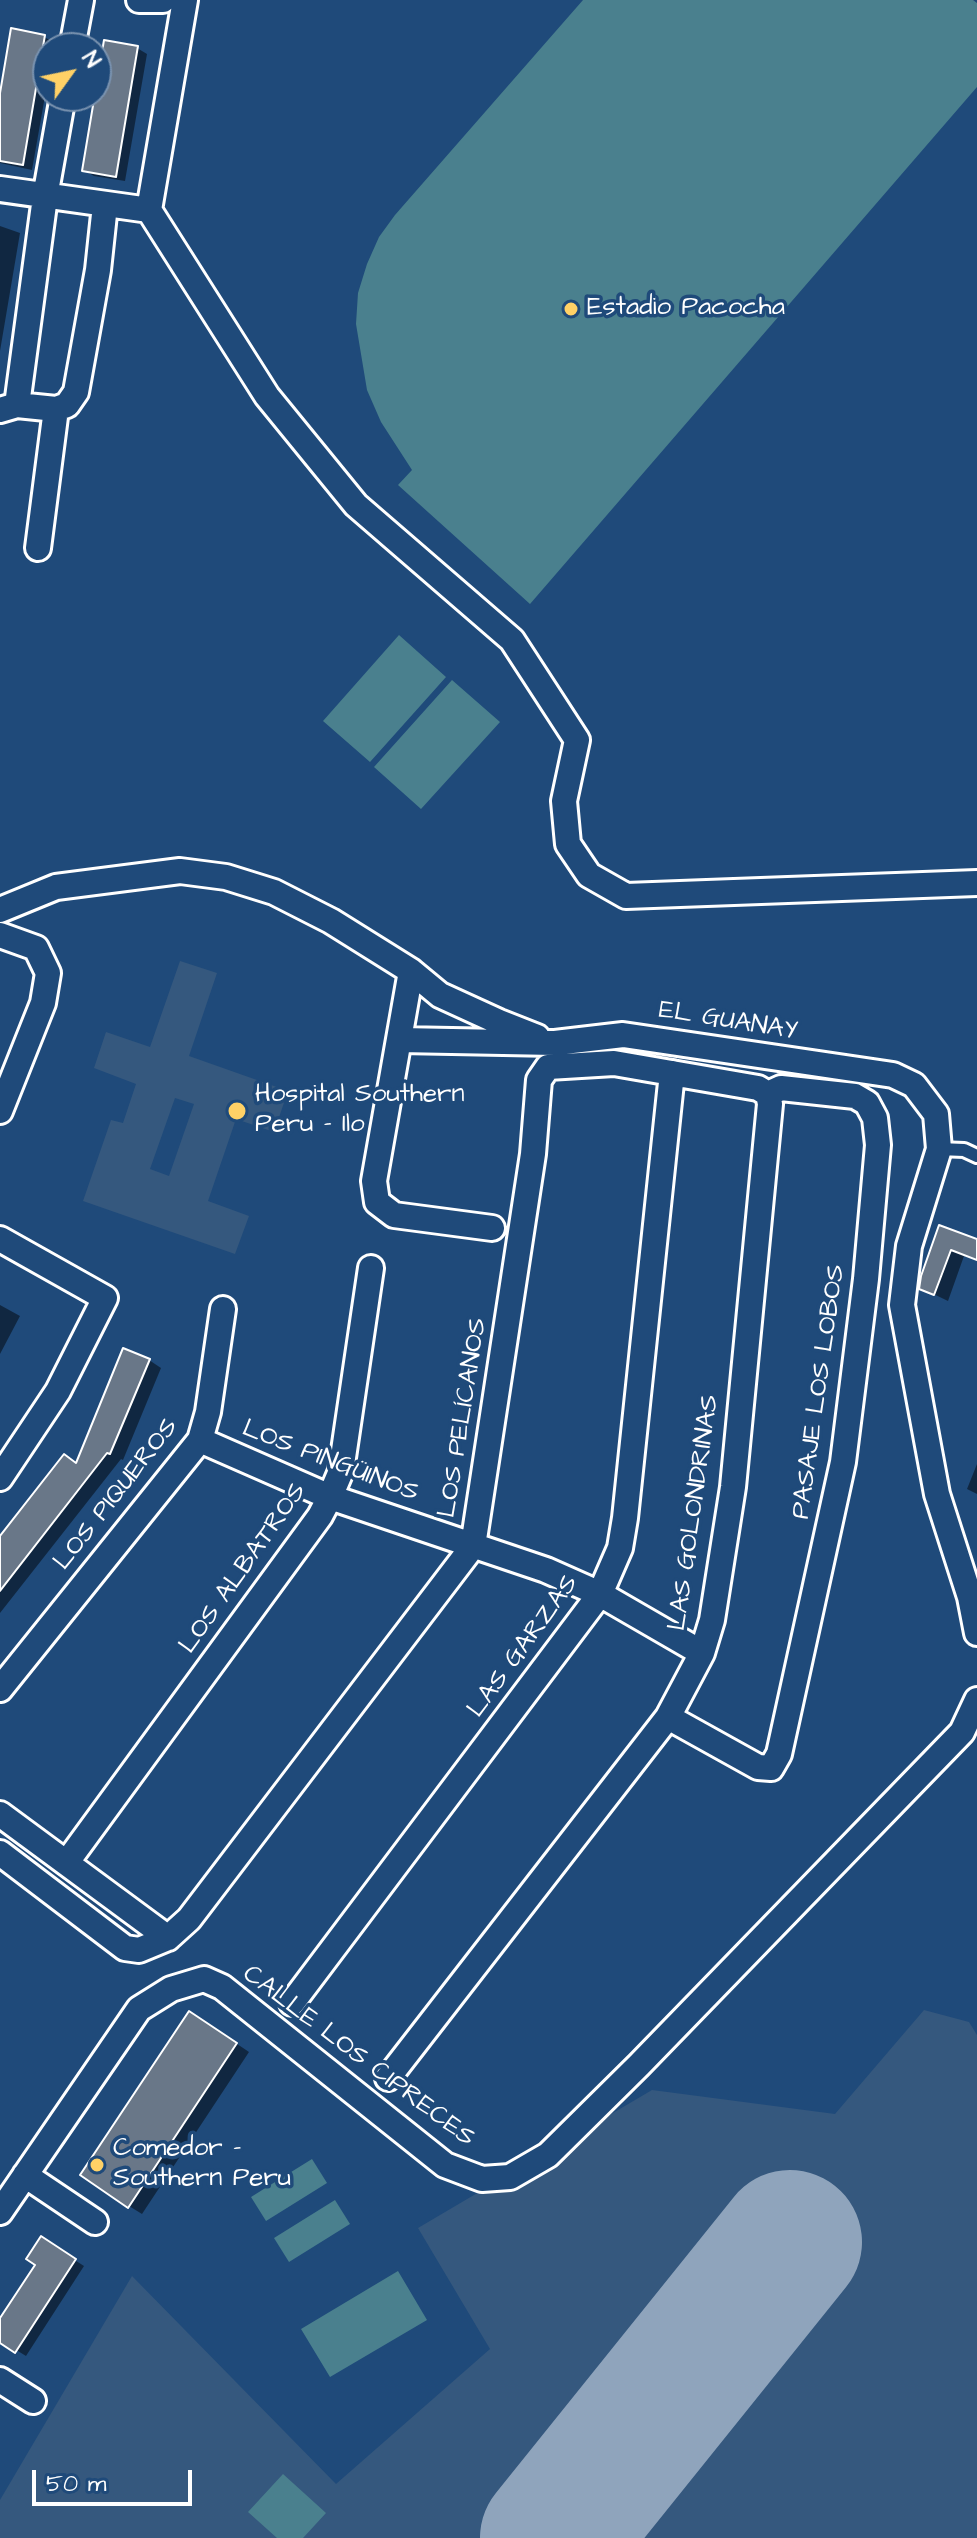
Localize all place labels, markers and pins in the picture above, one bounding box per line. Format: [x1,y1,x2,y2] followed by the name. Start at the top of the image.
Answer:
[587,293,785,325] place label: Estadio Pacocha
[562,300,580,318] marker: Estadio Pacocha
[255,1080,464,1142] place label: Hospital Southern Peru - Ilo
[226,1100,248,1122] marker: Hospital Southern Peru - Ilo
[113,2134,291,2196] place label: Comedor - Southern Peru
[88,2156,106,2174] marker: Comedor - Southern Peru

